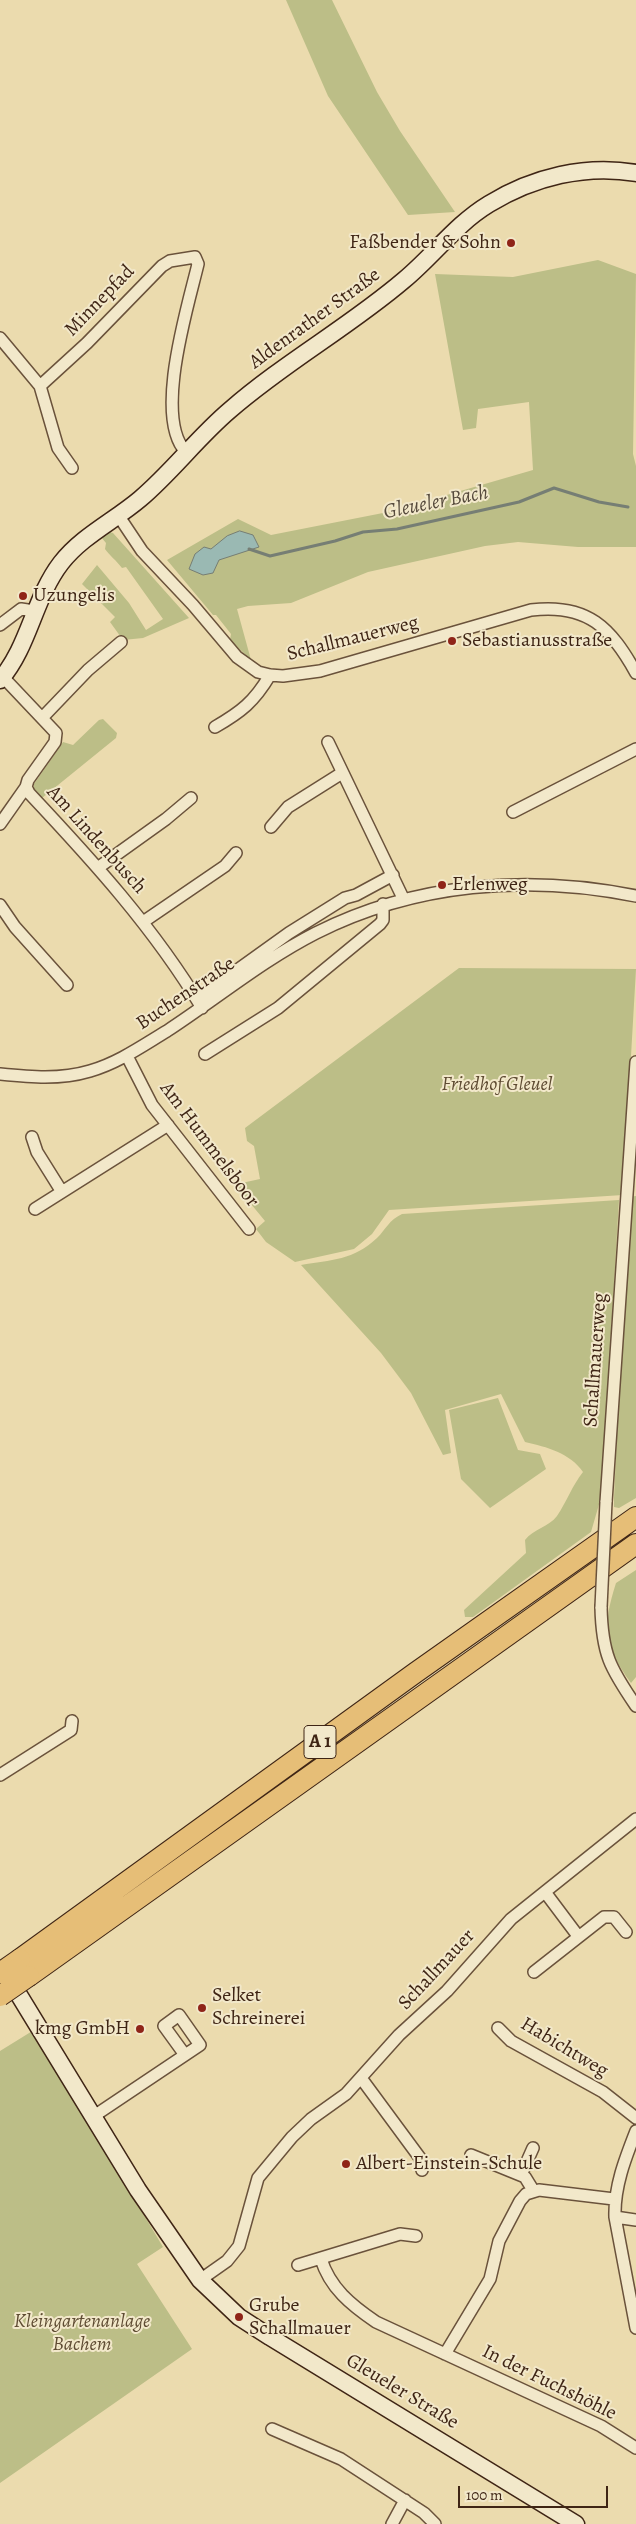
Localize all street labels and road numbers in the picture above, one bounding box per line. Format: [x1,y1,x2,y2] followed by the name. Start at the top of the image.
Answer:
[60,260,140,342] street label: Minnepfad
[245,263,385,375] street label: Aldenrather Straße
[285,611,421,667] street label: Schallmauerweg
[41,781,151,899] street label: Am Lindenbusch
[132,952,240,1036] street label: Buchenstraße
[154,1078,264,1212] street label: Am Hummelsboor
[579,1292,613,1428] street label: Schallmauerweg
[304,1725,336,1758] road number: A 1
[393,1925,481,2015] street label: Schallmauer
[516,2012,612,2084] street label: Habichtweg
[478,2340,620,2426] street label: In der Fuchshöhle
[341,2349,463,2435] street label: Gleueler Straße

